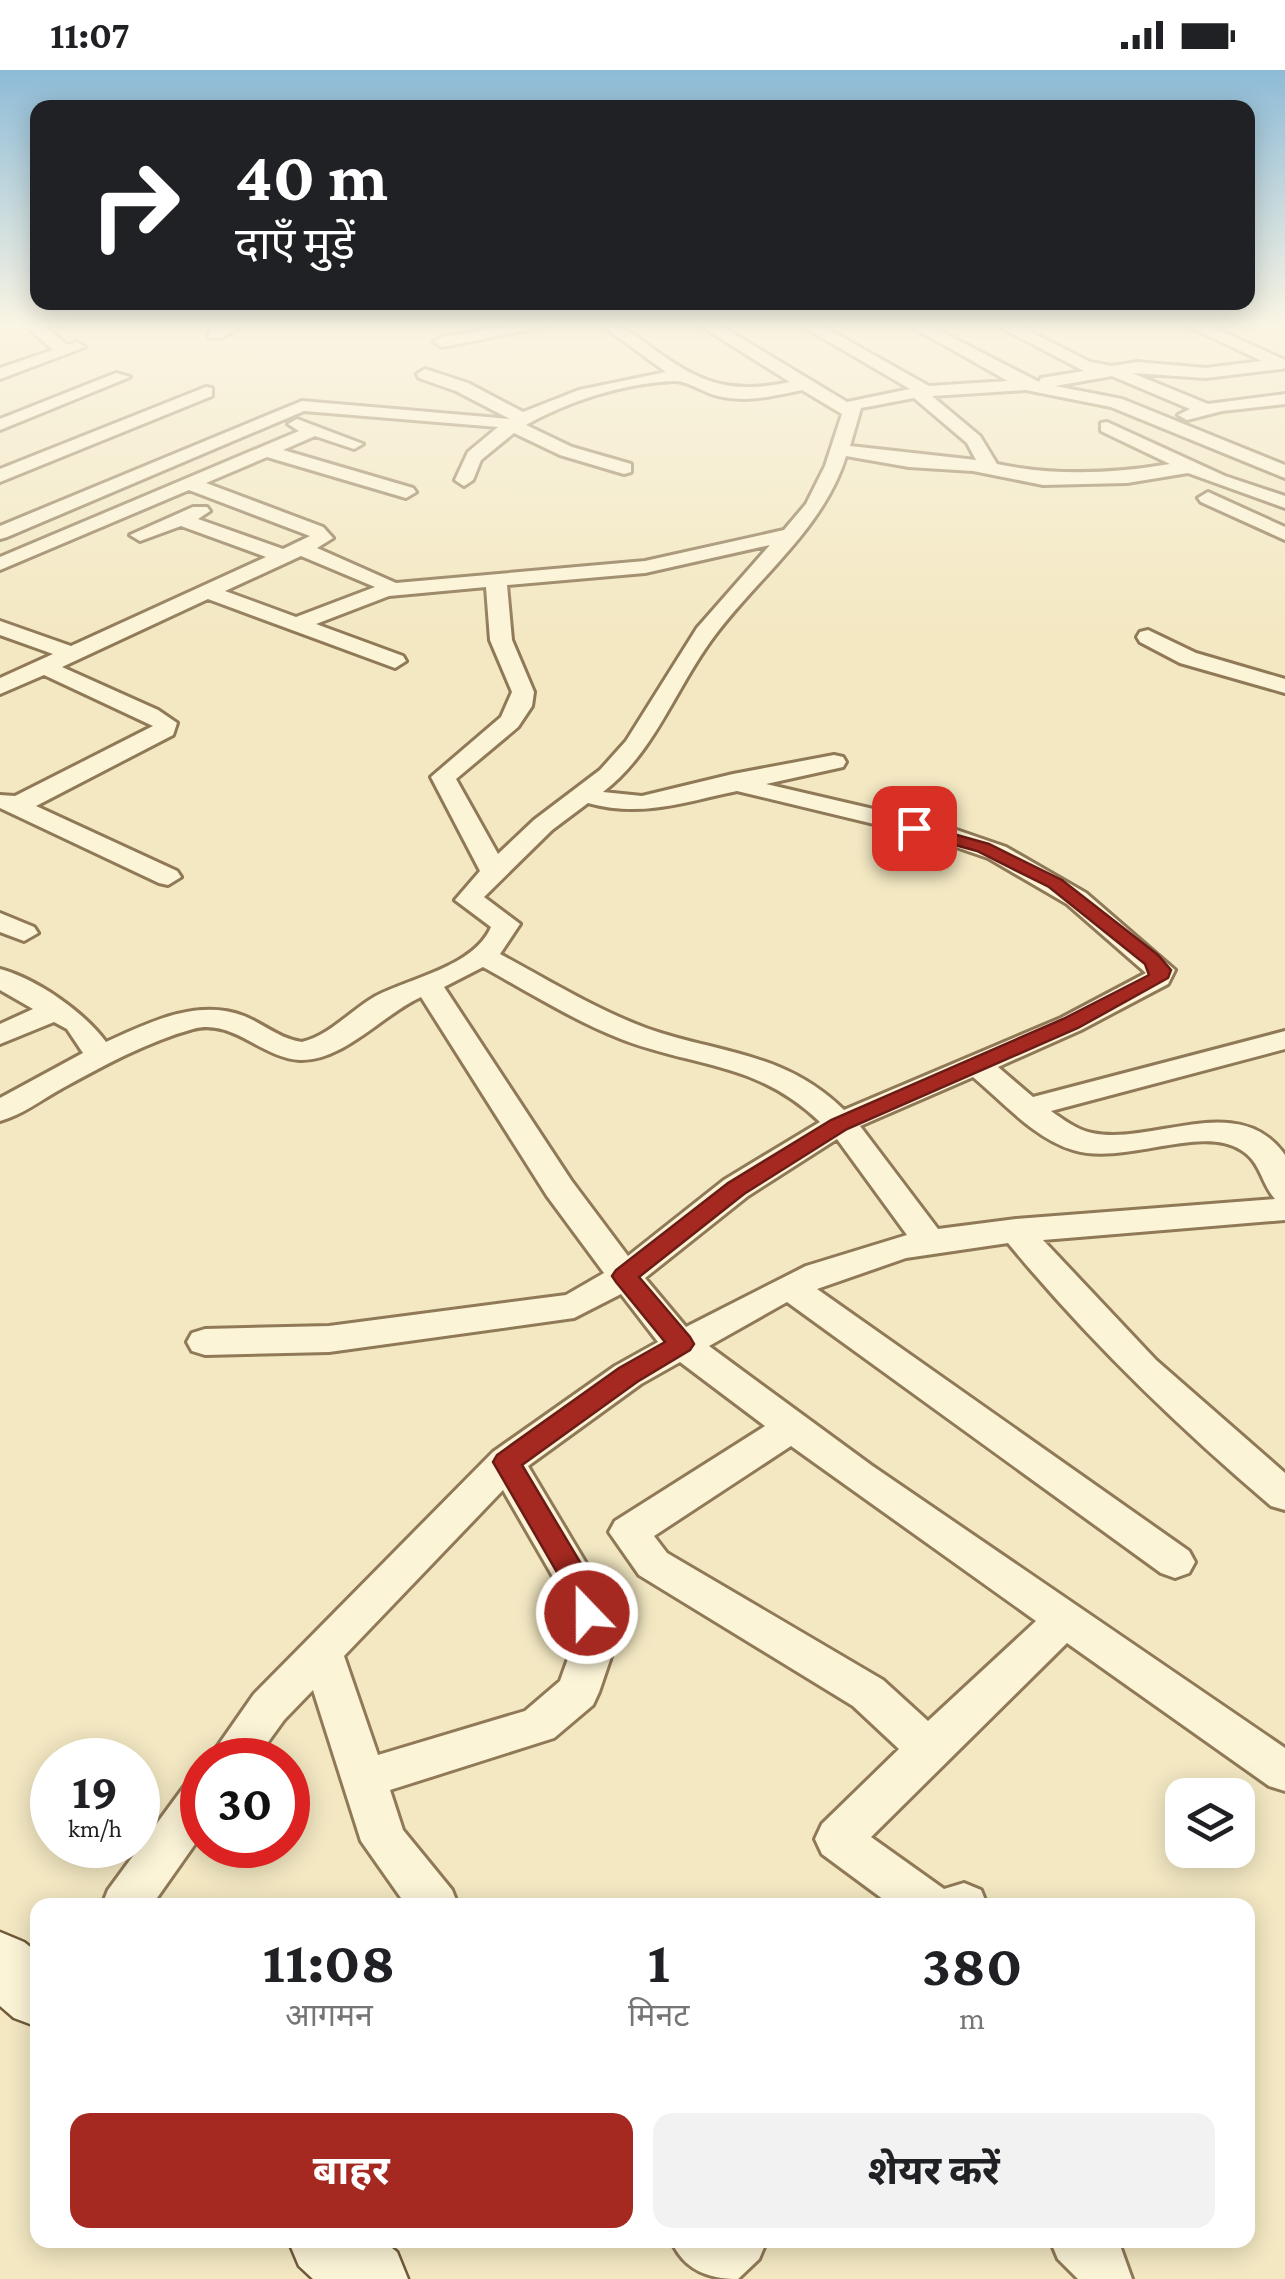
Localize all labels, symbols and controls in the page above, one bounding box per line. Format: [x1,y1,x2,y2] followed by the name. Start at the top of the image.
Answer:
[50,14,130,56] text: 11:07
[235,137,388,215] text: 40 m
[70,140,200,270] icon: right
[235,219,355,269] text: दाएँ मुड़ें
[872,786,957,871] pin
[887,801,942,856] icon: arrive
[535,1561,639,1665] position arrow
[180,1738,310,1868] speed limit sign: 30
[72,1763,118,1819] text: 19
[1165,1778,1255,1868] map controls
[1165,1778,1255,1868] button: layers
[68,1815,122,1842] text: km/h
[263,1928,395,1995] text: 11:08
[647,1928,670,1995] text: 1
[922,1931,1022,1998] text: 380
[285,1997,373,2033] text: आगमन
[628,1997,689,2033] text: मिनट
[959,2000,985,2036] text: m
[70,2113,633,2228] button: बाहर
[653,2113,1215,2228] button: शेयर करें

